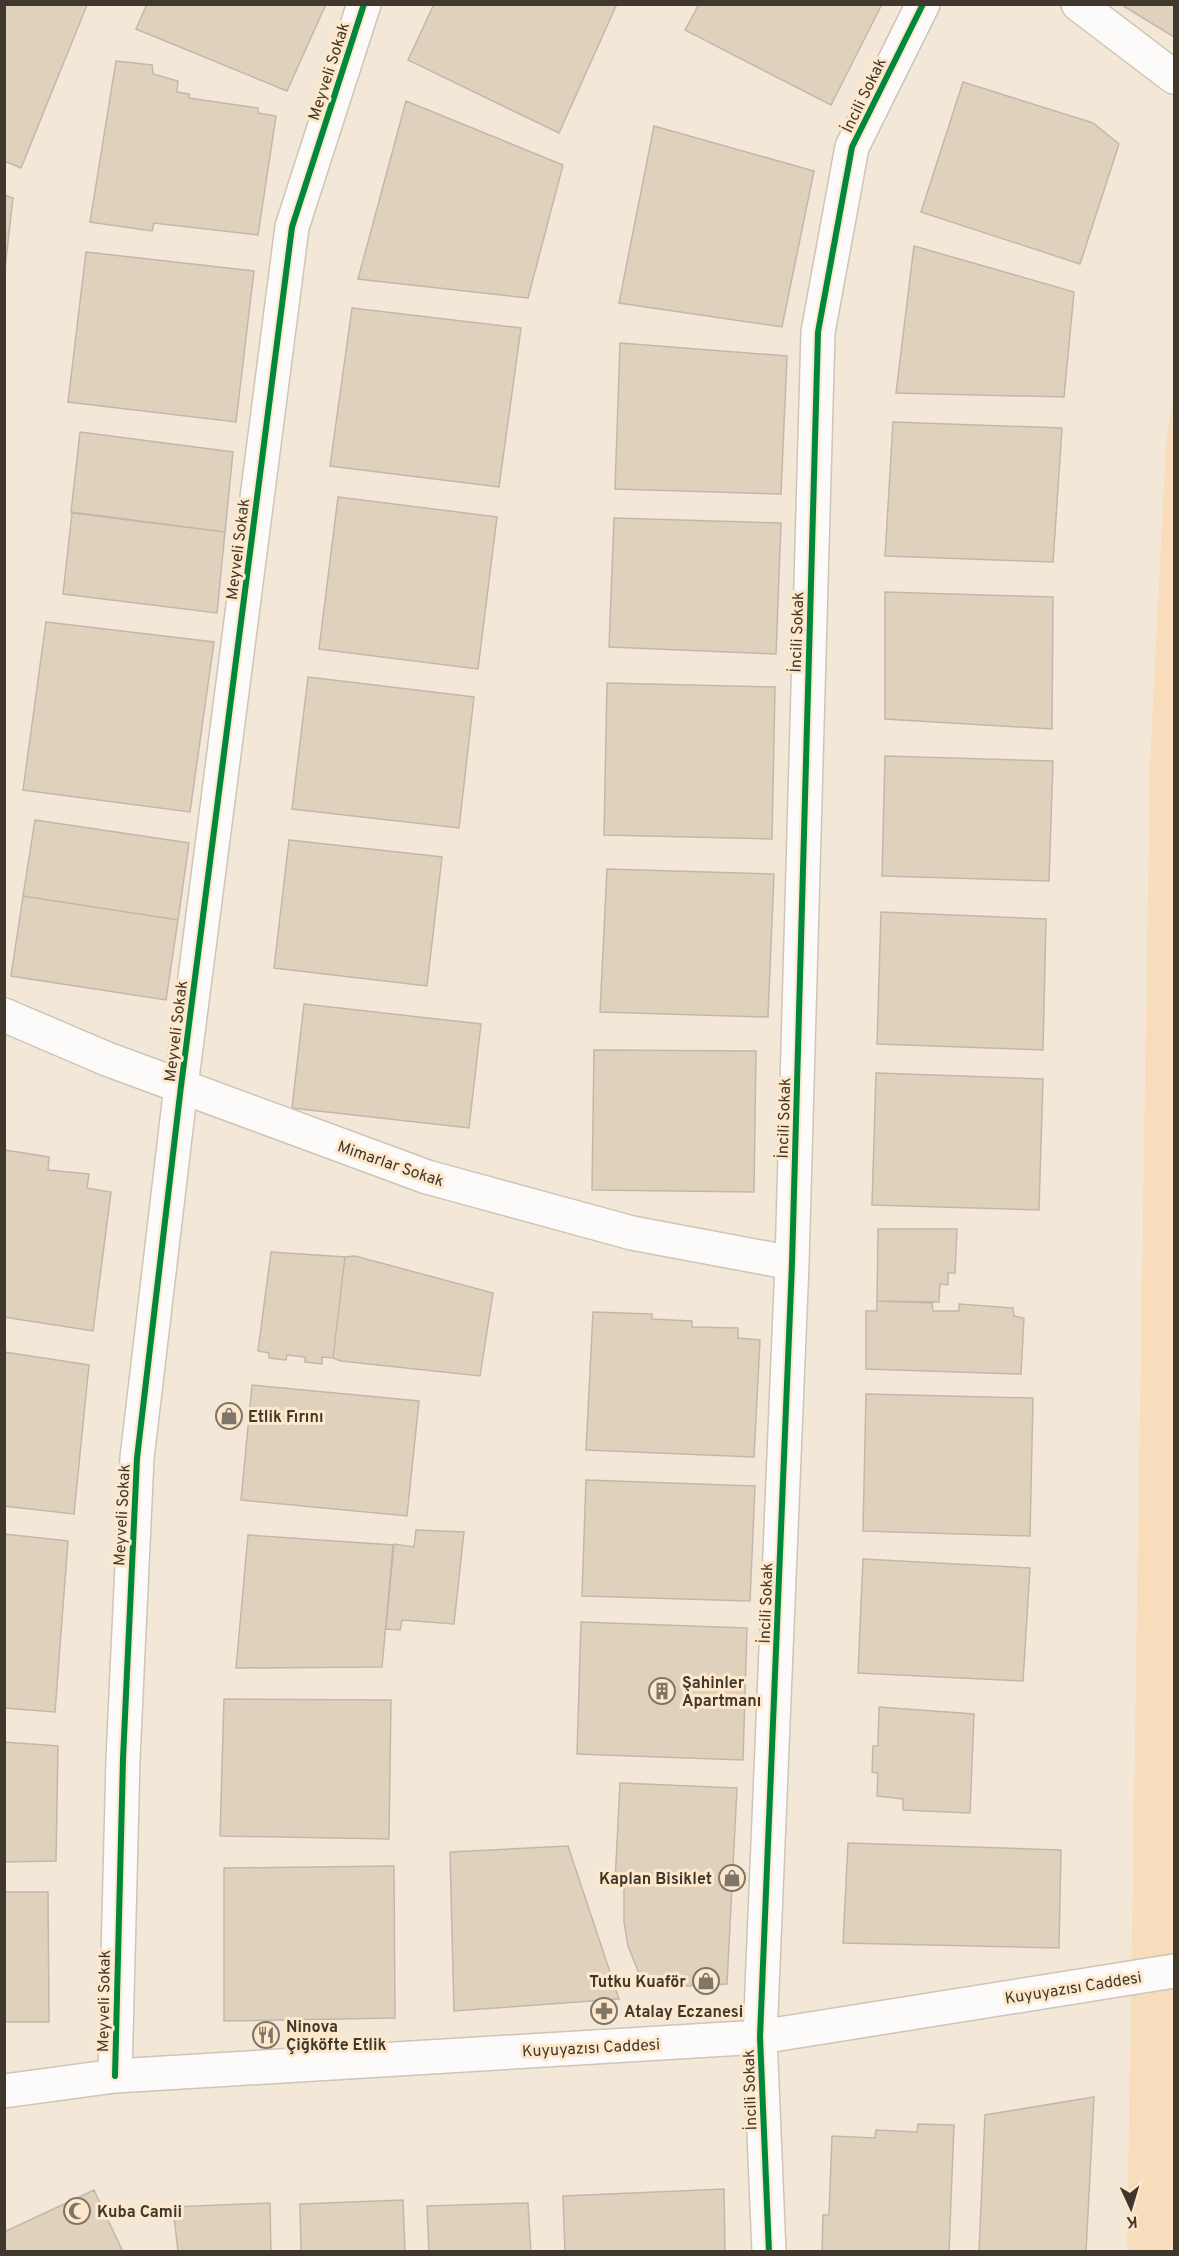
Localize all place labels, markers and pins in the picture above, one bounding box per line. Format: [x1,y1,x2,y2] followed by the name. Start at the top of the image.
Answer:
[214,1401,244,1431] shop icon: Etlik Fırını
[248,1408,324,1428] place label: Etlik Fırını
[682,1674,761,1712] place label: Şahinler Apartmanı
[647,1676,677,1706] building icon: Şahinler Apartmanı
[717,1863,747,1893] shop icon: Kaplan Bisiklet
[599,1870,712,1890] place label: Kaplan Bisiklet
[691,1966,721,1996] shop icon: Tutku Kuaför
[589,1973,686,1993] place label: Tutku Kuaför
[589,1996,619,2026] pharmacy icon: Atalay Eczanesi
[624,2003,743,2023] place label: Atalay Eczanesi
[286,2018,387,2056] place label: Ninova Çiğköfte Etlik
[251,2020,281,2050] restaurant icon: Ninova Çiğköfte Etlik
[62,2196,92,2226] mosque icon: Kuba Camii
[97,2203,182,2223] place label: Kuba Camii

